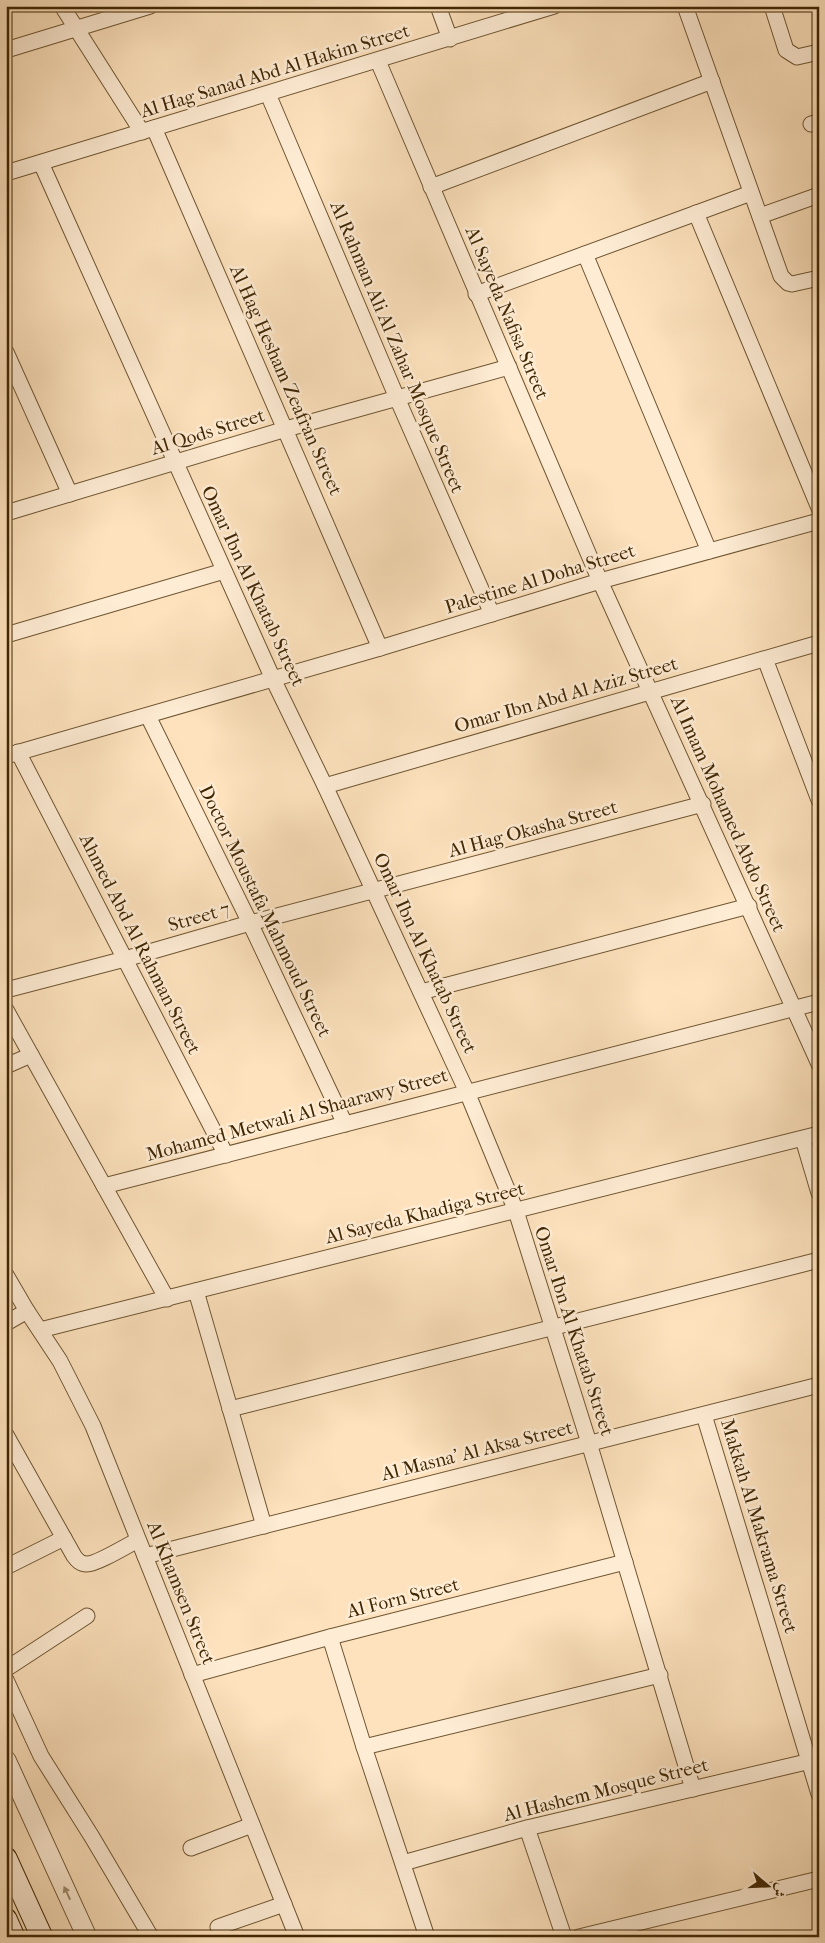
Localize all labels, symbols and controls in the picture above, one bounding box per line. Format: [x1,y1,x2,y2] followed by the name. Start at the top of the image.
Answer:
[137,19,412,123] street label: Al Hag Sanad Abd Al Hakim Street
[325,197,469,496] street label: Al Rahman Ali Al Zahar Mosque Street
[460,222,553,403] street label: Al Sayeda Nafisa Street
[225,261,347,499] street label: Al Hag Hesham Zeafran Street
[148,404,268,460] street label: Al Qods Street
[197,482,309,690] street label: Omar Ibn Al Khatab Street
[442,540,638,618] street label: Palestine Al Doha Street
[452,652,680,737] street label: Omar Ibn Abd Al Aziz Street
[666,692,790,935] street label: Al Imam Mohamed Abdo Street
[194,782,336,1041] street label: Doctor Moustafa Mahmoud Street
[445,796,620,862] street label: Al Hag Okasha Street
[74,829,205,1058] street label: Ahmed Abd Al Rahman Street
[369,849,481,1057] street label: Omar Ibn Al Khatab Street
[166,898,232,936] street label: Street 7
[144,1064,450,1166] street label: Mohamed Metwali Al Shaarawy Street
[322,1178,527,1249] street label: Al Sayeda Khadiga Street
[530,1224,618,1439] street label: Omar Ibn Al Khatab Street
[716,1416,802,1636] street label: Makkah Al Makrama Street
[378,1417,575,1486] street label: Al Masna' Al Aksa Street
[142,1517,220,1668] street label: Al Khamsen Street
[344,1573,461,1623] street label: Al Forn Street
[500,1754,711,1826] street label: Al Hashem Mosque Street
[742,1860,792,1910] north arrow
[769,1881,790,1900] text: ش
[62,1885,71,1900] one-way arrow

